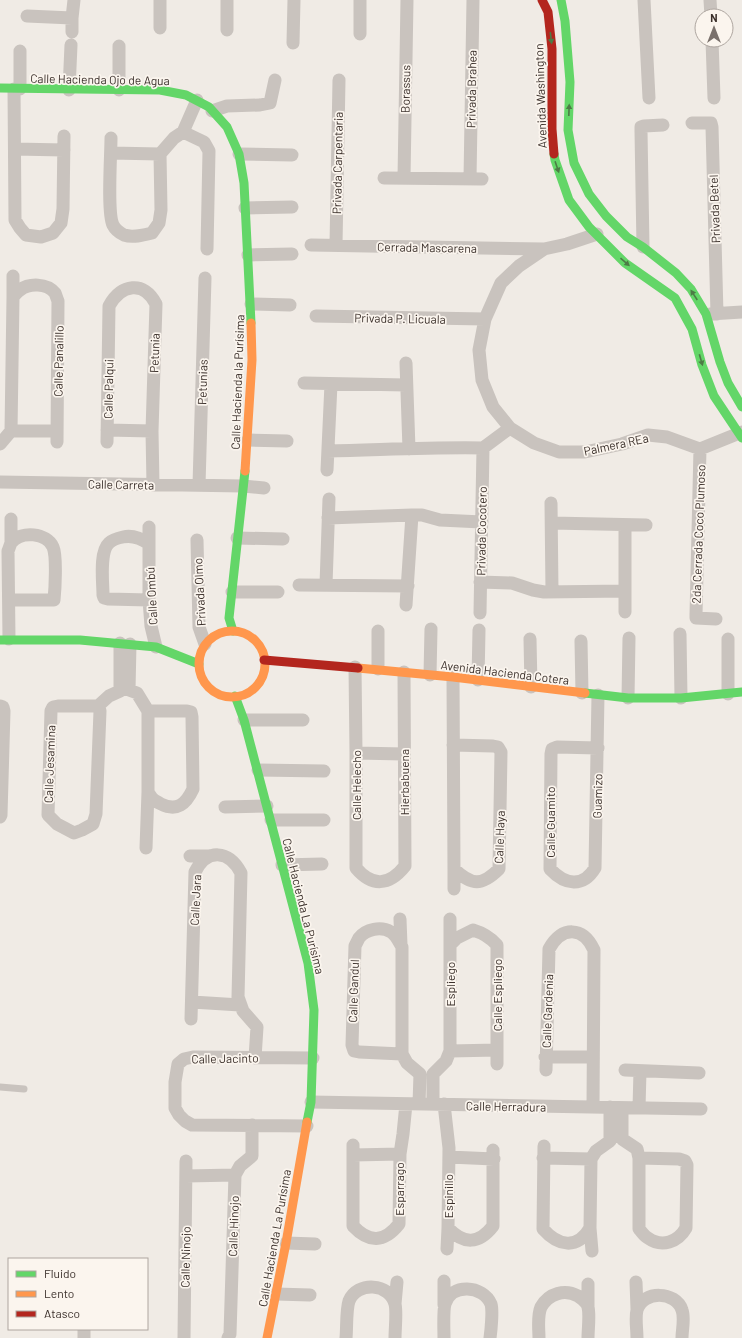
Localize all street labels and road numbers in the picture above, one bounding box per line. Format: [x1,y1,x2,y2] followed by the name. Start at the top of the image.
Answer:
[531,43,549,149] street label: Avenida Washington
[463,50,479,128] street label: Privada Brahea
[398,65,412,113] street label: Borassus
[30,71,170,87] street label: Calle Hacienda Ojo de Agua
[329,112,345,214] street label: Privada Carpentaria
[706,175,722,243] street label: Privada Betel
[377,239,477,255] street label: Cerrada Mascarena
[354,310,446,326] street label: Privada P. Licuala
[228,314,246,450] street label: Calle Hacienda la Purísima
[50,325,66,397] street label: Calle Panalillo
[146,333,162,373] street label: Petunia
[100,359,116,419] street label: Calle Palqui
[194,359,210,405] street label: Petunias
[582,430,650,458] street label: Palmera REa
[689,464,707,604] street label: 2da Cerrada Coco Plumoso
[88,476,154,492] street label: Calle Carreta
[473,486,489,576] street label: Privada Cocotero
[190,558,208,626] street label: Privada Olmo
[142,567,160,625] street label: Calle Ombú
[440,657,570,687] street label: Avenida Hacienda Cotera
[41,725,57,803] street label: Calle Jesamina
[397,749,411,815] street label: Hierbabuena
[349,750,363,820] street label: Calle Helecho
[590,773,604,819] street label: Guamizo
[543,786,557,858] street label: Calle Guamito
[491,810,507,864] street label: Calle Haya
[280,837,328,975] street label: Calle Hacienda La Purísima
[187,874,203,926] street label: Calle Jara
[345,959,361,1023] street label: Calle Gandul
[490,959,504,1031] street label: Calle Espliego
[443,962,457,1006] street label: Espliego
[539,974,555,1048] street label: Calle Gardenia
[191,1050,259,1066] street label: Calle Jacinto
[466,1098,546,1114] street label: Calle Herradura
[392,1162,406,1216] street label: Esparrago
[255,1168,293,1308] street label: Calle Hacienda La Purísima
[441,1174,455,1218] street label: Espinillo
[225,1195,241,1257] street label: Calle Hinojo
[177,1226,193,1288] street label: Calle Ninojo

